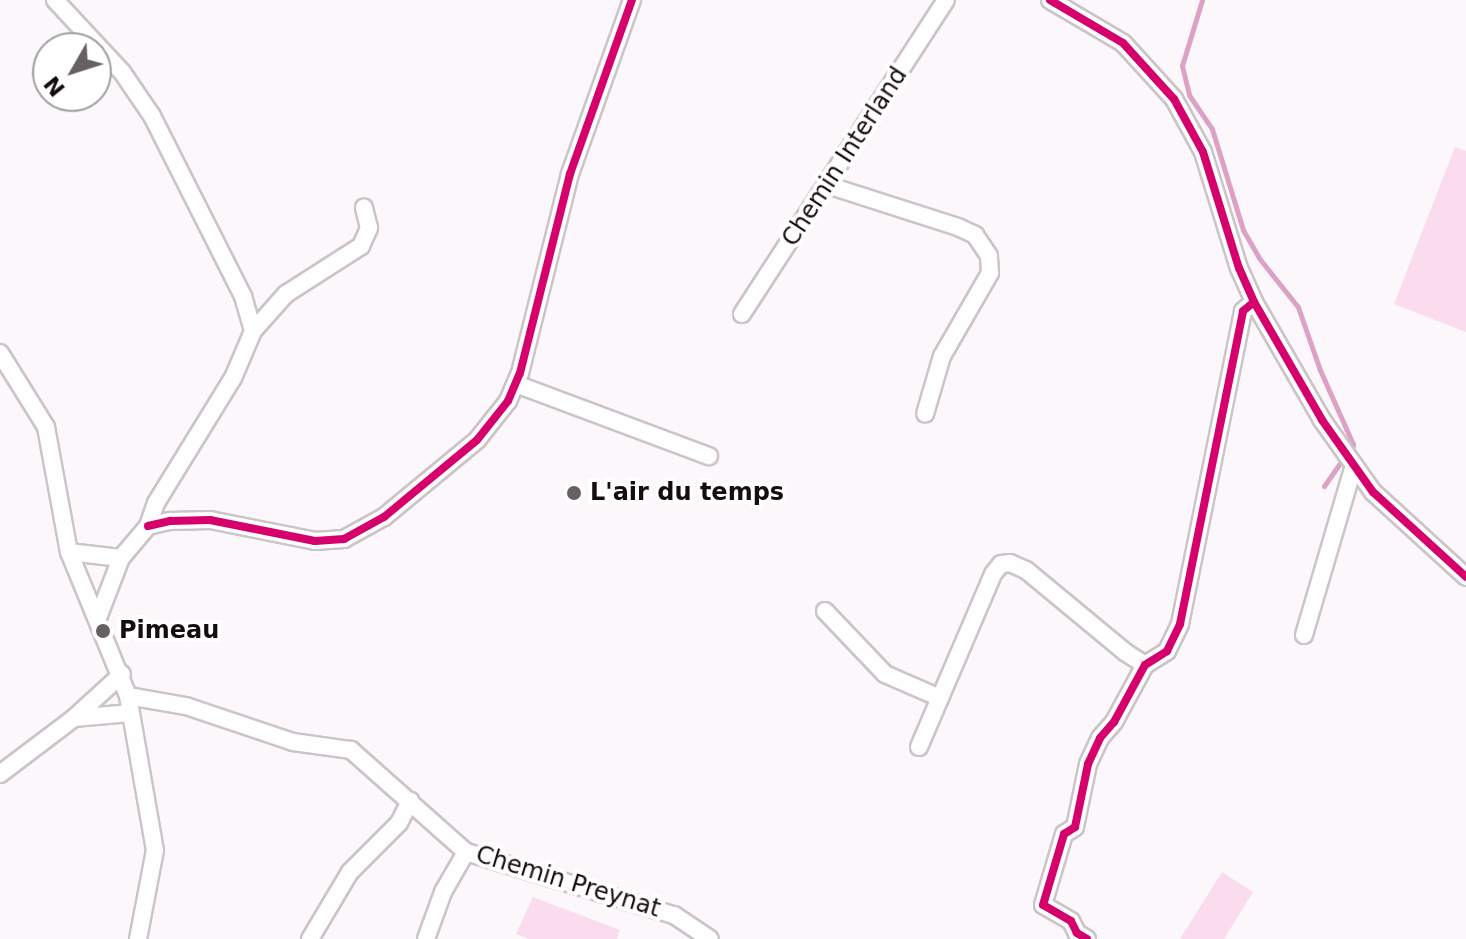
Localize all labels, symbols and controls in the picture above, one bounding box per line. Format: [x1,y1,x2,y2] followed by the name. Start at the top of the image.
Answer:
[32,32,112,112] north arrow
[776,62,914,252] street label: Chemin Interland
[39,71,70,101] text: N
[590,479,784,507] place label: L'air du temps
[565,484,583,502] marker: L'air du temps
[119,617,219,645] place label: Pimeau
[94,622,112,640] marker: Pimeau
[472,840,664,924] street label: Chemin Preynat

